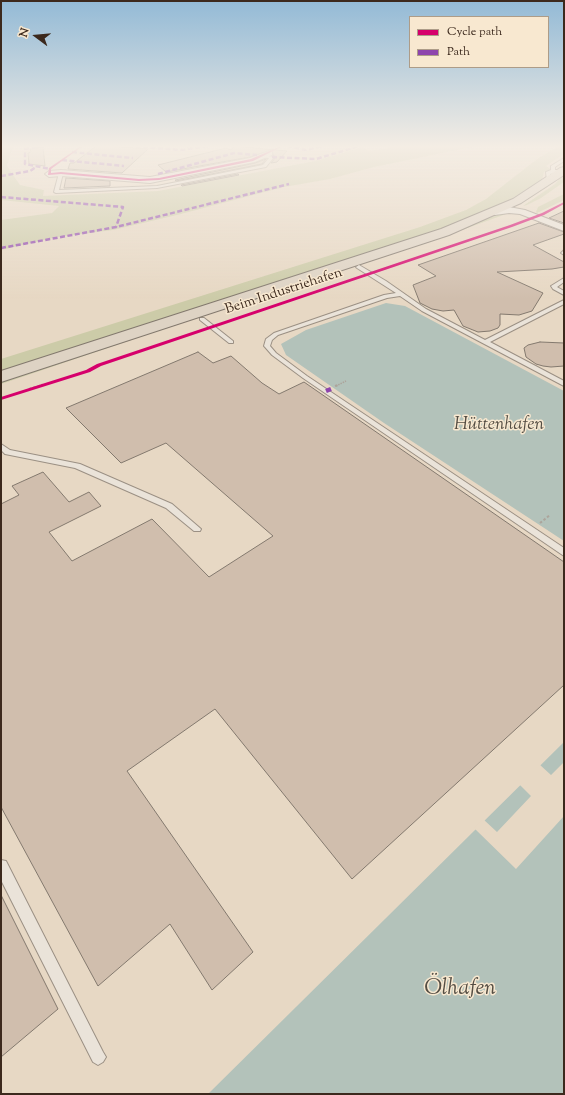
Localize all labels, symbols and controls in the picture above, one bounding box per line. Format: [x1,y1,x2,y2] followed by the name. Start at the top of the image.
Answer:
[16,16,56,56] north arrow
[409,16,549,68] legend
[447,23,502,41] text: Cycle path
[16,26,33,39] text: N
[447,43,470,61] text: Path
[223,265,345,319] street label: Beim Industriehafen
[454,415,544,437] water label: Hüttenhafen
[424,977,496,1003] water label: Ölhafen

